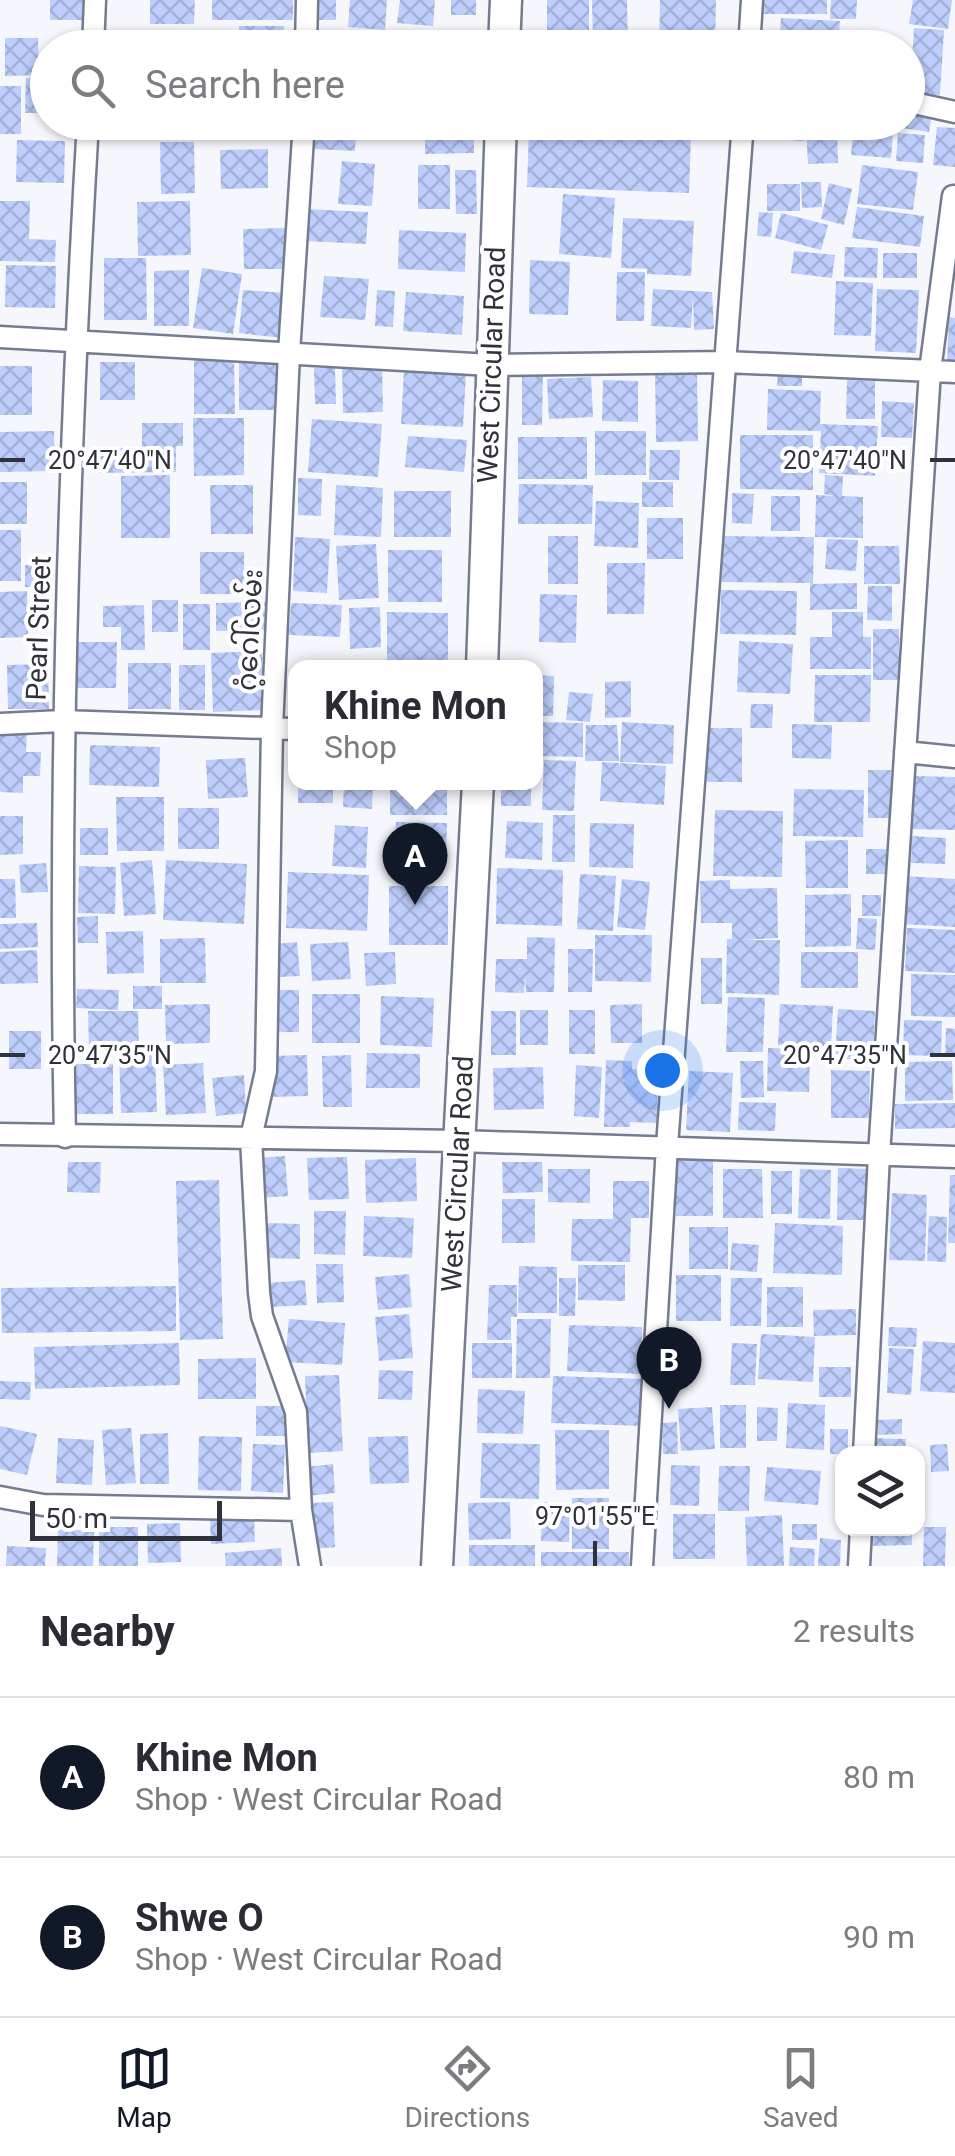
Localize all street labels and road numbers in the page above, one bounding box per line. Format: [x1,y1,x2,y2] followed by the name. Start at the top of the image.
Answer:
[471,246,512,484] street label: West Circular Road
[19,555,58,701] street label: Pearl Street
[228,568,272,692] street label: ဂံ့ဂေါ်လမ်း
[435,1055,480,1293] street label: West Circular Road

